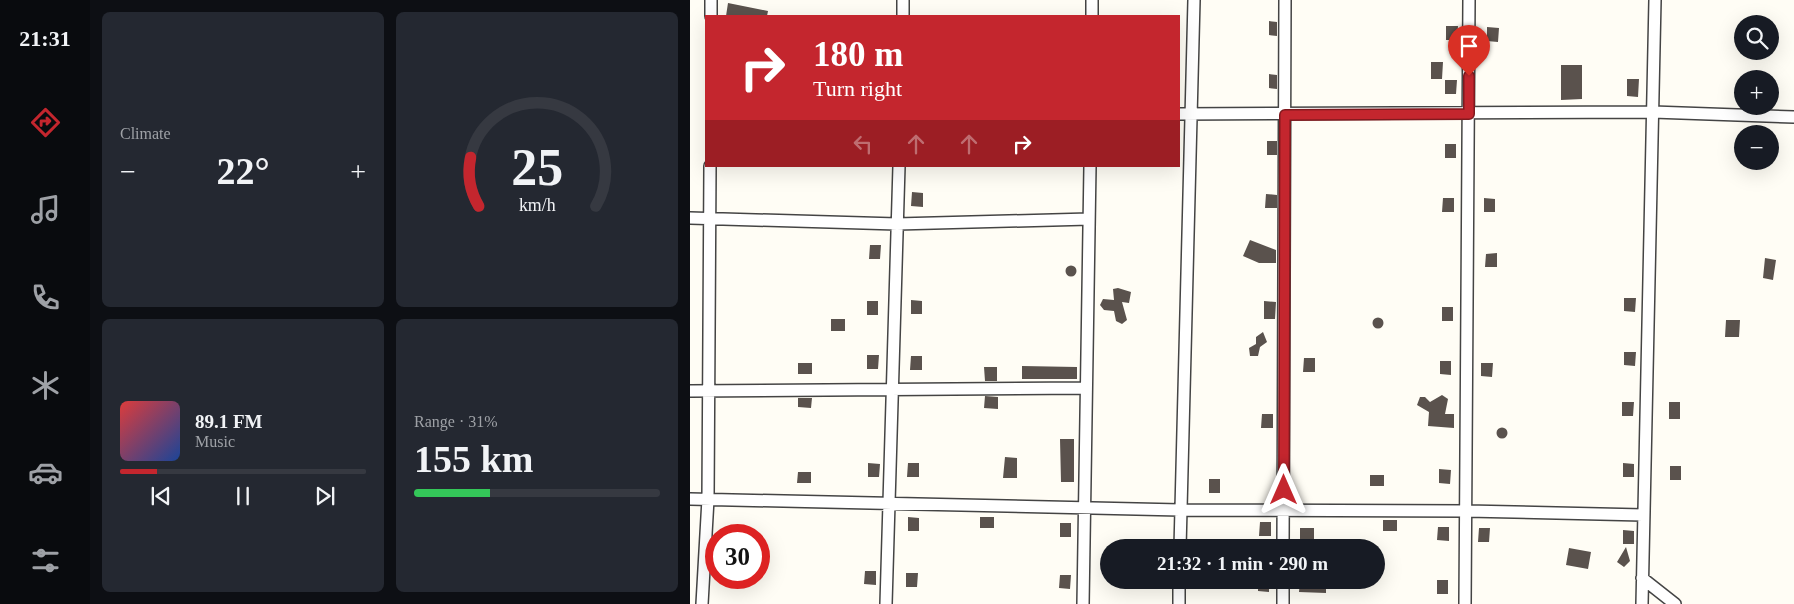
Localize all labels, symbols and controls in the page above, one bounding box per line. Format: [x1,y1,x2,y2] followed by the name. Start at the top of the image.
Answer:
[1734,15,1779,170] map controls
[1734,15,1779,60] button: search
[1448,25,1490,76] pin
[19,26,71,51] text: 21:31
[1455,32,1483,60] icon: arrive
[730,35,795,100] icon: right
[813,35,903,74] text: 180 m
[1734,70,1779,115] button: +
[813,76,902,101] text: Turn right
[28,105,63,140] icon: directions
[120,125,171,142] text: Climate
[1734,125,1779,170] button: −
[849,130,877,158] icon: left
[902,130,930,158] icon: ahead
[955,130,983,158] icon: ahead
[1008,130,1036,158] icon: right
[511,139,563,196] text: 25
[216,150,270,192] text: 22°
[120,156,136,187] text: −
[350,156,366,187] text: +
[28,192,63,227] icon: music
[519,195,555,215] text: km/h
[28,280,63,315] icon: phone
[28,368,63,403] icon: climate
[195,411,263,432] text: 89.1 FM
[414,413,498,430] text: Range · 31%
[195,433,235,450] text: Music
[414,438,533,480] text: 155 km
[28,455,63,490] icon: car
[1257,463,1309,515] position arrow
[147,482,175,510] icon: previous
[229,482,257,510] icon: pause
[311,482,339,510] icon: next
[705,524,770,589] speed limit sign: 30
[28,543,63,578] icon: filters
[1157,553,1328,574] text: 21:32 · 1 min · 290 m

